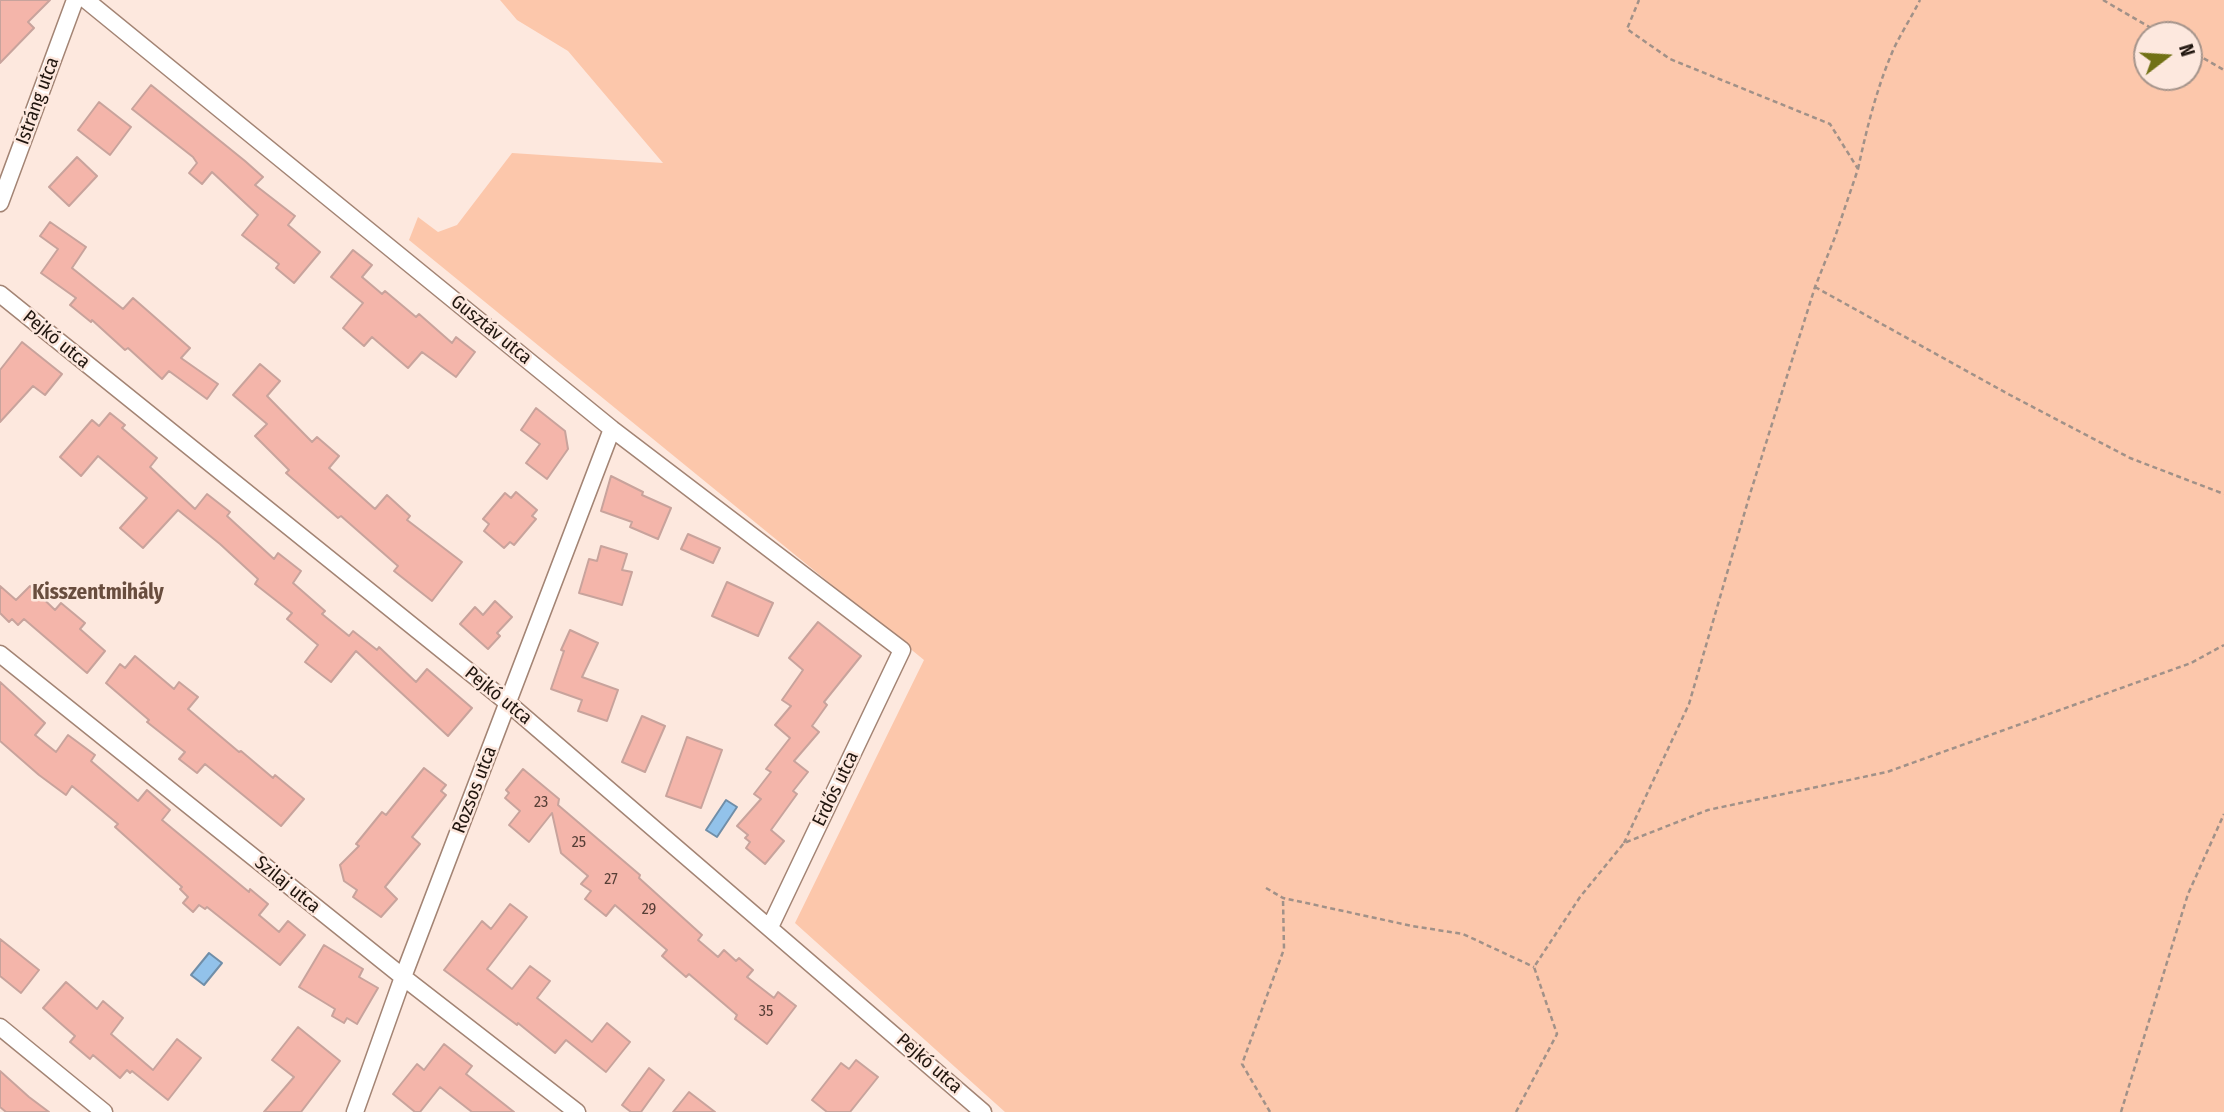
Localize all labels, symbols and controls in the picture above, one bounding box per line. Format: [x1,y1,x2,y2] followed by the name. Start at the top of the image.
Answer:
[2133,21,2203,91] north arrow
[2174,41,2199,59] text: N
[12,54,64,148] street label: Istráng utca
[446,290,536,370] street label: Gusztáv utca
[18,306,94,374] street label: Pejkó utca
[32,580,164,606] district label: Kisszentmihály
[460,662,536,730] street label: Pejkó utca
[448,743,502,837] street label: Rozsos utca
[808,748,864,830] street label: Erdős utca
[534,793,548,813] house number: 23
[572,833,586,853] house number: 25
[250,852,324,918] street label: Szilaj utca
[604,870,618,890] house number: 27
[642,900,656,920] house number: 29
[759,1002,773,1022] house number: 35
[891,1029,967,1099] street label: Pejkó utca

